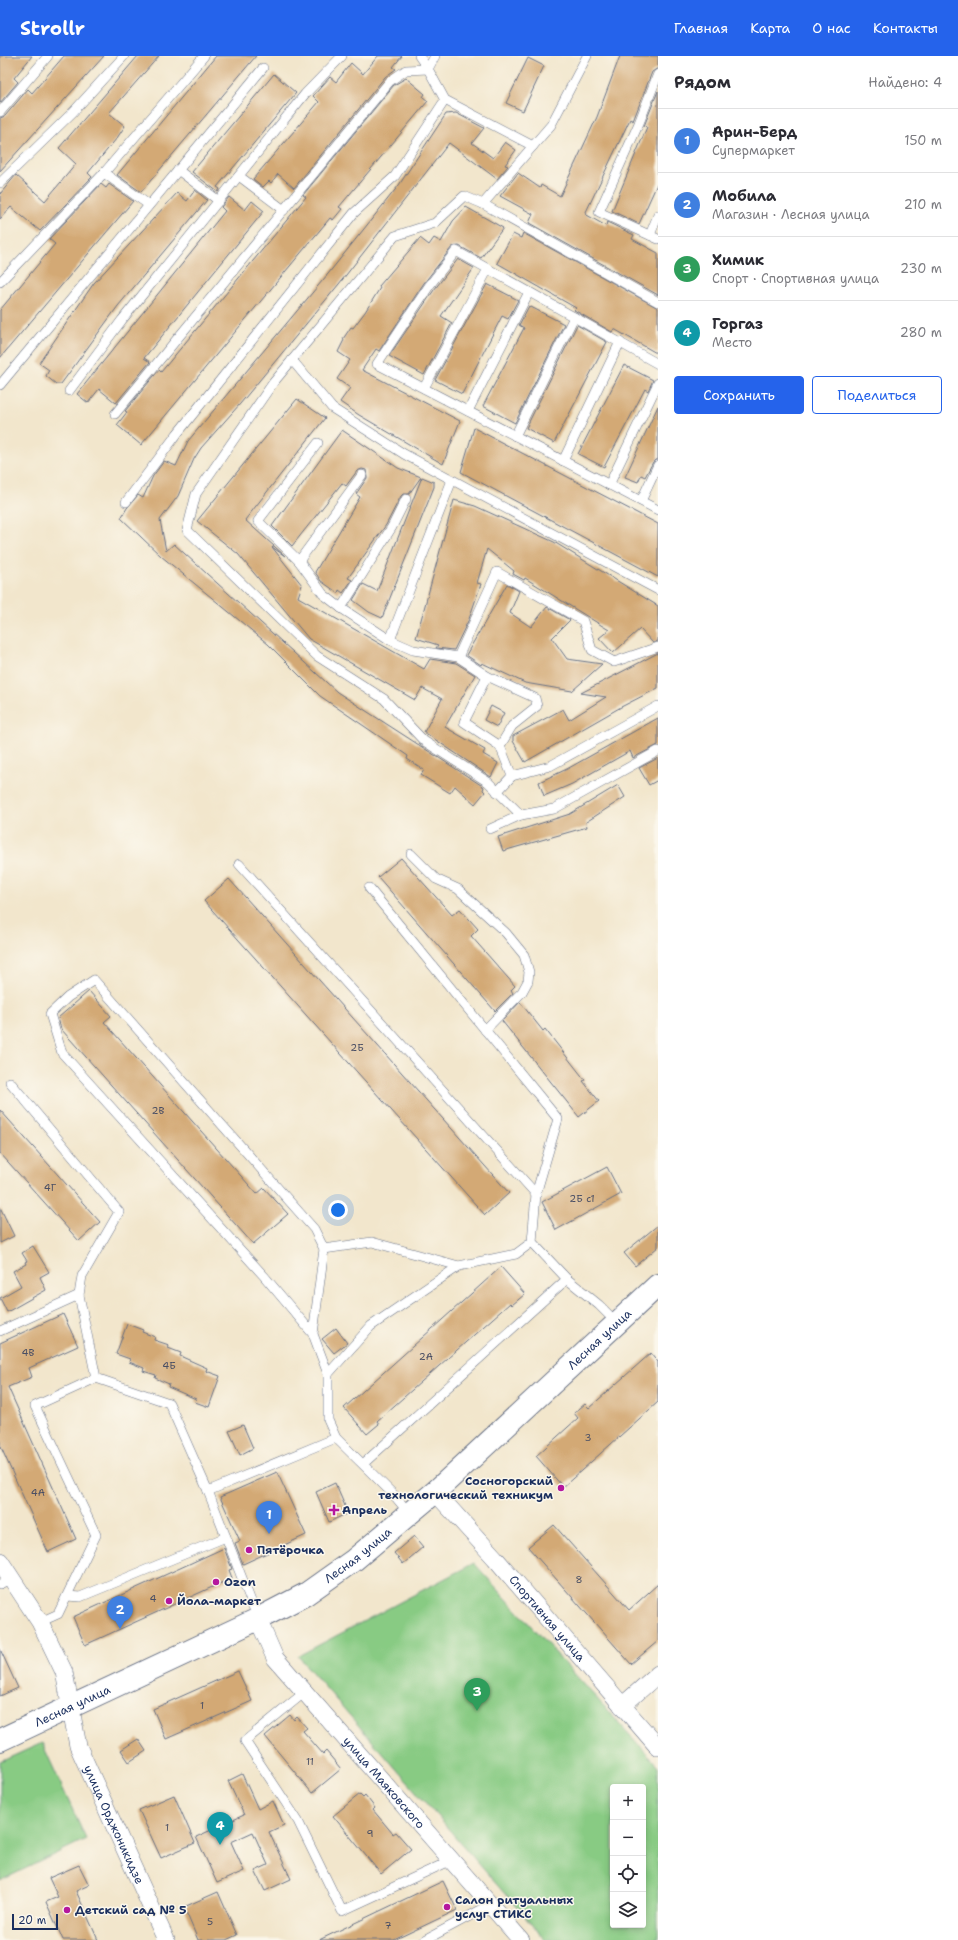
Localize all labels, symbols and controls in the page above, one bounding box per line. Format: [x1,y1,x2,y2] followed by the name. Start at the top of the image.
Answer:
[20,16,85,41] text: Strollr
[674,19,728,37] text: Главная
[750,19,790,37] text: Карта
[812,19,851,37] text: О нас
[873,19,938,37] text: Контакты
[674,71,731,93] text: Рядом
[868,74,942,91] text: Найдено: 4
[712,122,797,142] text: Арин-Берд
[684,132,690,149] text: 1
[904,132,942,149] text: 150 m
[712,142,795,159] text: Супермаркет
[712,186,776,206] text: Мобила
[682,196,692,213] text: 2
[904,196,942,213] text: 210 m
[712,206,870,223] text: Магазин · Лесная улица
[712,250,764,270] text: Химик
[682,260,692,277] text: 3
[900,260,942,277] text: 230 m
[712,270,879,287] text: Спорт · Спортивная улица
[712,314,763,334] text: Горгаз
[682,324,692,341] text: 4
[900,324,942,341] text: 280 m
[712,334,752,351] text: Место
[674,376,804,414] button: Сохранить
[812,376,942,414] button: Поделиться
[350,1041,364,1054] house number: 2Б
[152,1104,165,1117] house number: 2В
[44,1181,57,1194] house number: 4Г
[569,1192,595,1205] house number: 2Б с1
[328,1200,348,1220] your location
[564,1305,635,1373] street label: Лесная улица
[22,1346,35,1359] house number: 4В
[419,1350,433,1363] house number: 2А
[162,1359,176,1372] house number: 4Б
[585,1431,592,1444] house number: 3
[378,1473,554,1503] place label: Сосногорский технологический техникум
[556,1483,566,1493] marker: Сосногорский технологический техникум
[31,1486,45,1499] house number: 4А
[256,1501,282,1534] pin: 1
[342,1502,387,1518] place label: Апрель
[329,1505,339,1515] marker: Апрель
[321,1523,396,1587] street label: Лесная улица
[257,1542,325,1558] place label: Пятёрочка
[244,1545,254,1555] marker: Пятёрочка
[505,1572,589,1665] street label: Спортивная улица
[576,1573,583,1586] house number: 8
[224,1574,256,1590] place label: Ozon
[211,1577,221,1587] marker: Ozon
[150,1592,157,1605] house number: 4
[177,1593,262,1609] place label: Йола-маркет
[107,1596,133,1629] pin: 2
[164,1596,174,1606] marker: Йола-маркет
[464,1678,490,1711] pin: 3
[32,1681,113,1731] street label: Лесная улица
[200,1699,204,1712] house number: 1
[339,1733,428,1832] street label: улица Маяковского
[306,1755,314,1768] house number: 11
[80,1763,148,1887] street label: улица Орджоникидзе
[610,1784,646,1928] map controls
[610,1784,646,1820] button: +
[207,1812,233,1845] pin: 4
[610,1820,646,1856] button: −
[165,1821,169,1834] house number: 1
[367,1827,374,1840] house number: 9
[610,1856,646,1892] button: locate
[455,1892,573,1922] place label: Салон ритуальных услуг СТИКС
[610,1892,646,1928] button: layers
[75,1902,187,1918] place label: Детский сад № 5
[442,1902,452,1912] marker: Салон ритуальных услуг СТИКС
[62,1905,72,1915] marker: Детский сад № 5
[12,1912,58,1931] scale bar
[18,1913,46,1928] text: 20 m
[207,1915,213,1928] house number: 5
[385,1919,392,1932] house number: 7

